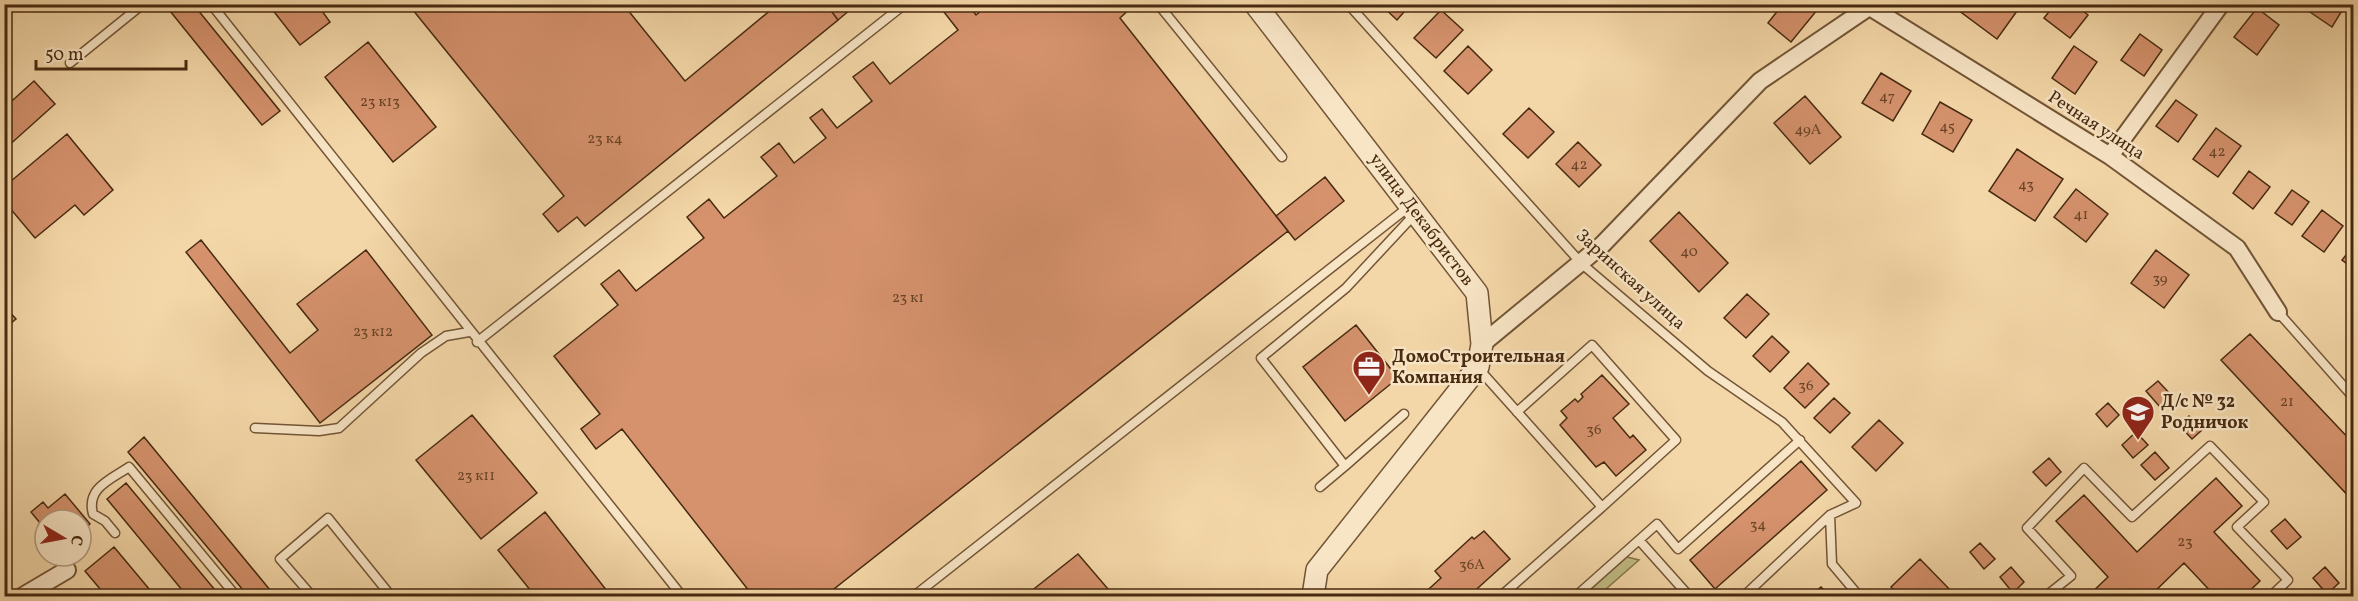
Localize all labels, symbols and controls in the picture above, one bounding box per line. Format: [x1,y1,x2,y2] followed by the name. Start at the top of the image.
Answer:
[36,33,186,71] scale bar
[45,43,84,68] text: 50 m
[2043,85,2149,167] street label: Речная улица
[1879,87,1895,108] house number: 47
[360,92,400,113] house number: 23 к13
[1939,117,1955,138] house number: 45
[1795,120,1822,141] house number: 49А
[587,129,623,150] house number: 23 к4
[2208,142,2226,163] house number: 42
[1363,148,1479,292] street label: улица Декабристов
[1570,155,1588,176] house number: 42
[2018,175,2034,196] house number: 43
[2074,205,2088,226] house number: 41
[1570,224,1690,336] street label: Заринская улица
[1680,242,1698,263] house number: 40
[2152,269,2168,290] house number: 39
[892,288,924,309] house number: 23 к1
[353,322,393,343] house number: 23 к12
[1392,345,1565,391] place label: ДомоСтроительная Компания
[1351,349,1387,396] office icon: ДомоСтроительная Компания
[1798,376,1814,397] house number: 36
[2161,390,2248,436] place label: Д/с № 32 Родничок
[2280,392,2294,413] house number: 21
[2120,394,2156,441] school or university icon: Д/с № 32 Родничок
[1586,420,1602,441] house number: 36
[457,466,495,487] house number: 23 к11
[33,508,93,568] north arrow
[1750,515,1766,536] house number: 34
[2177,532,2193,553] house number: 23
[64,533,88,547] text: С
[1459,555,1485,576] house number: 36А

